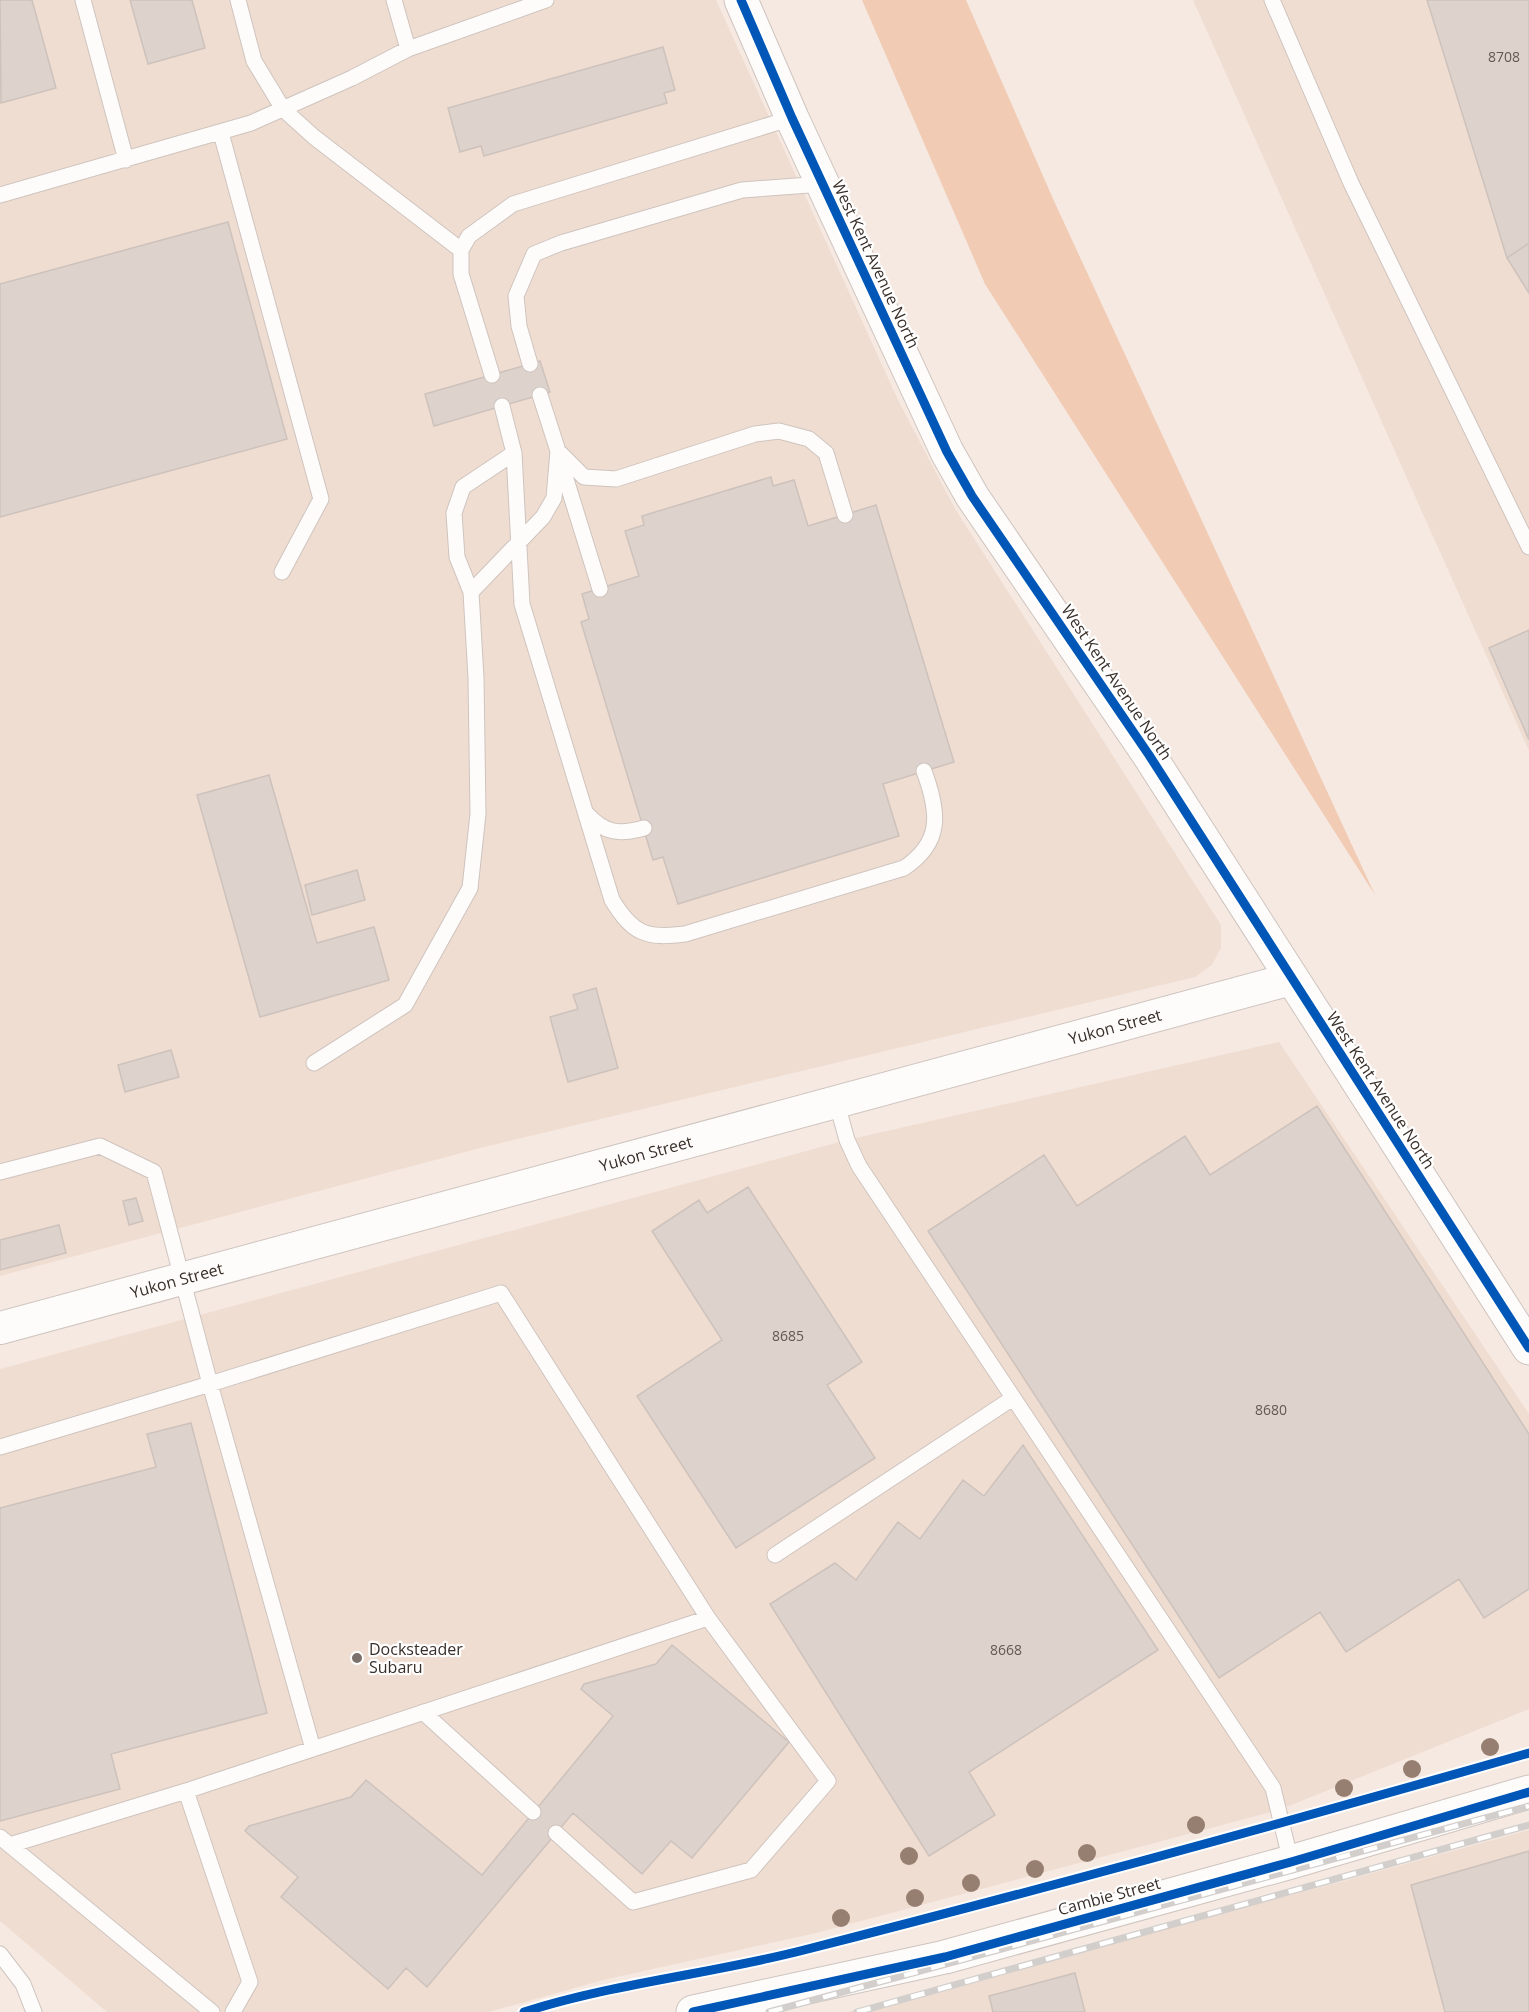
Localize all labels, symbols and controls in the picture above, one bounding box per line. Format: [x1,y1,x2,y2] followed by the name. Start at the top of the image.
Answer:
[1488,47,1520,66] house number: 8708
[827,176,925,352] street label: West Kent Avenue North
[1057,600,1177,764] street label: West Kent Avenue North
[1066,1003,1164,1050] street label: Yukon Street
[1322,1007,1440,1173] street label: West Kent Avenue North
[597,1130,695,1176] street label: Yukon Street
[128,1257,226,1303] street label: Yukon Street
[772,1326,804,1345] house number: 8685
[1255,1400,1287,1419] house number: 8680
[369,1638,463,1678] place label: Docksteader Subaru
[990,1640,1022,1659] house number: 8668
[350,1651,364,1665] marker: Docksteader Subaru
[1055,1872,1163,1920] street label: Cambie Street

